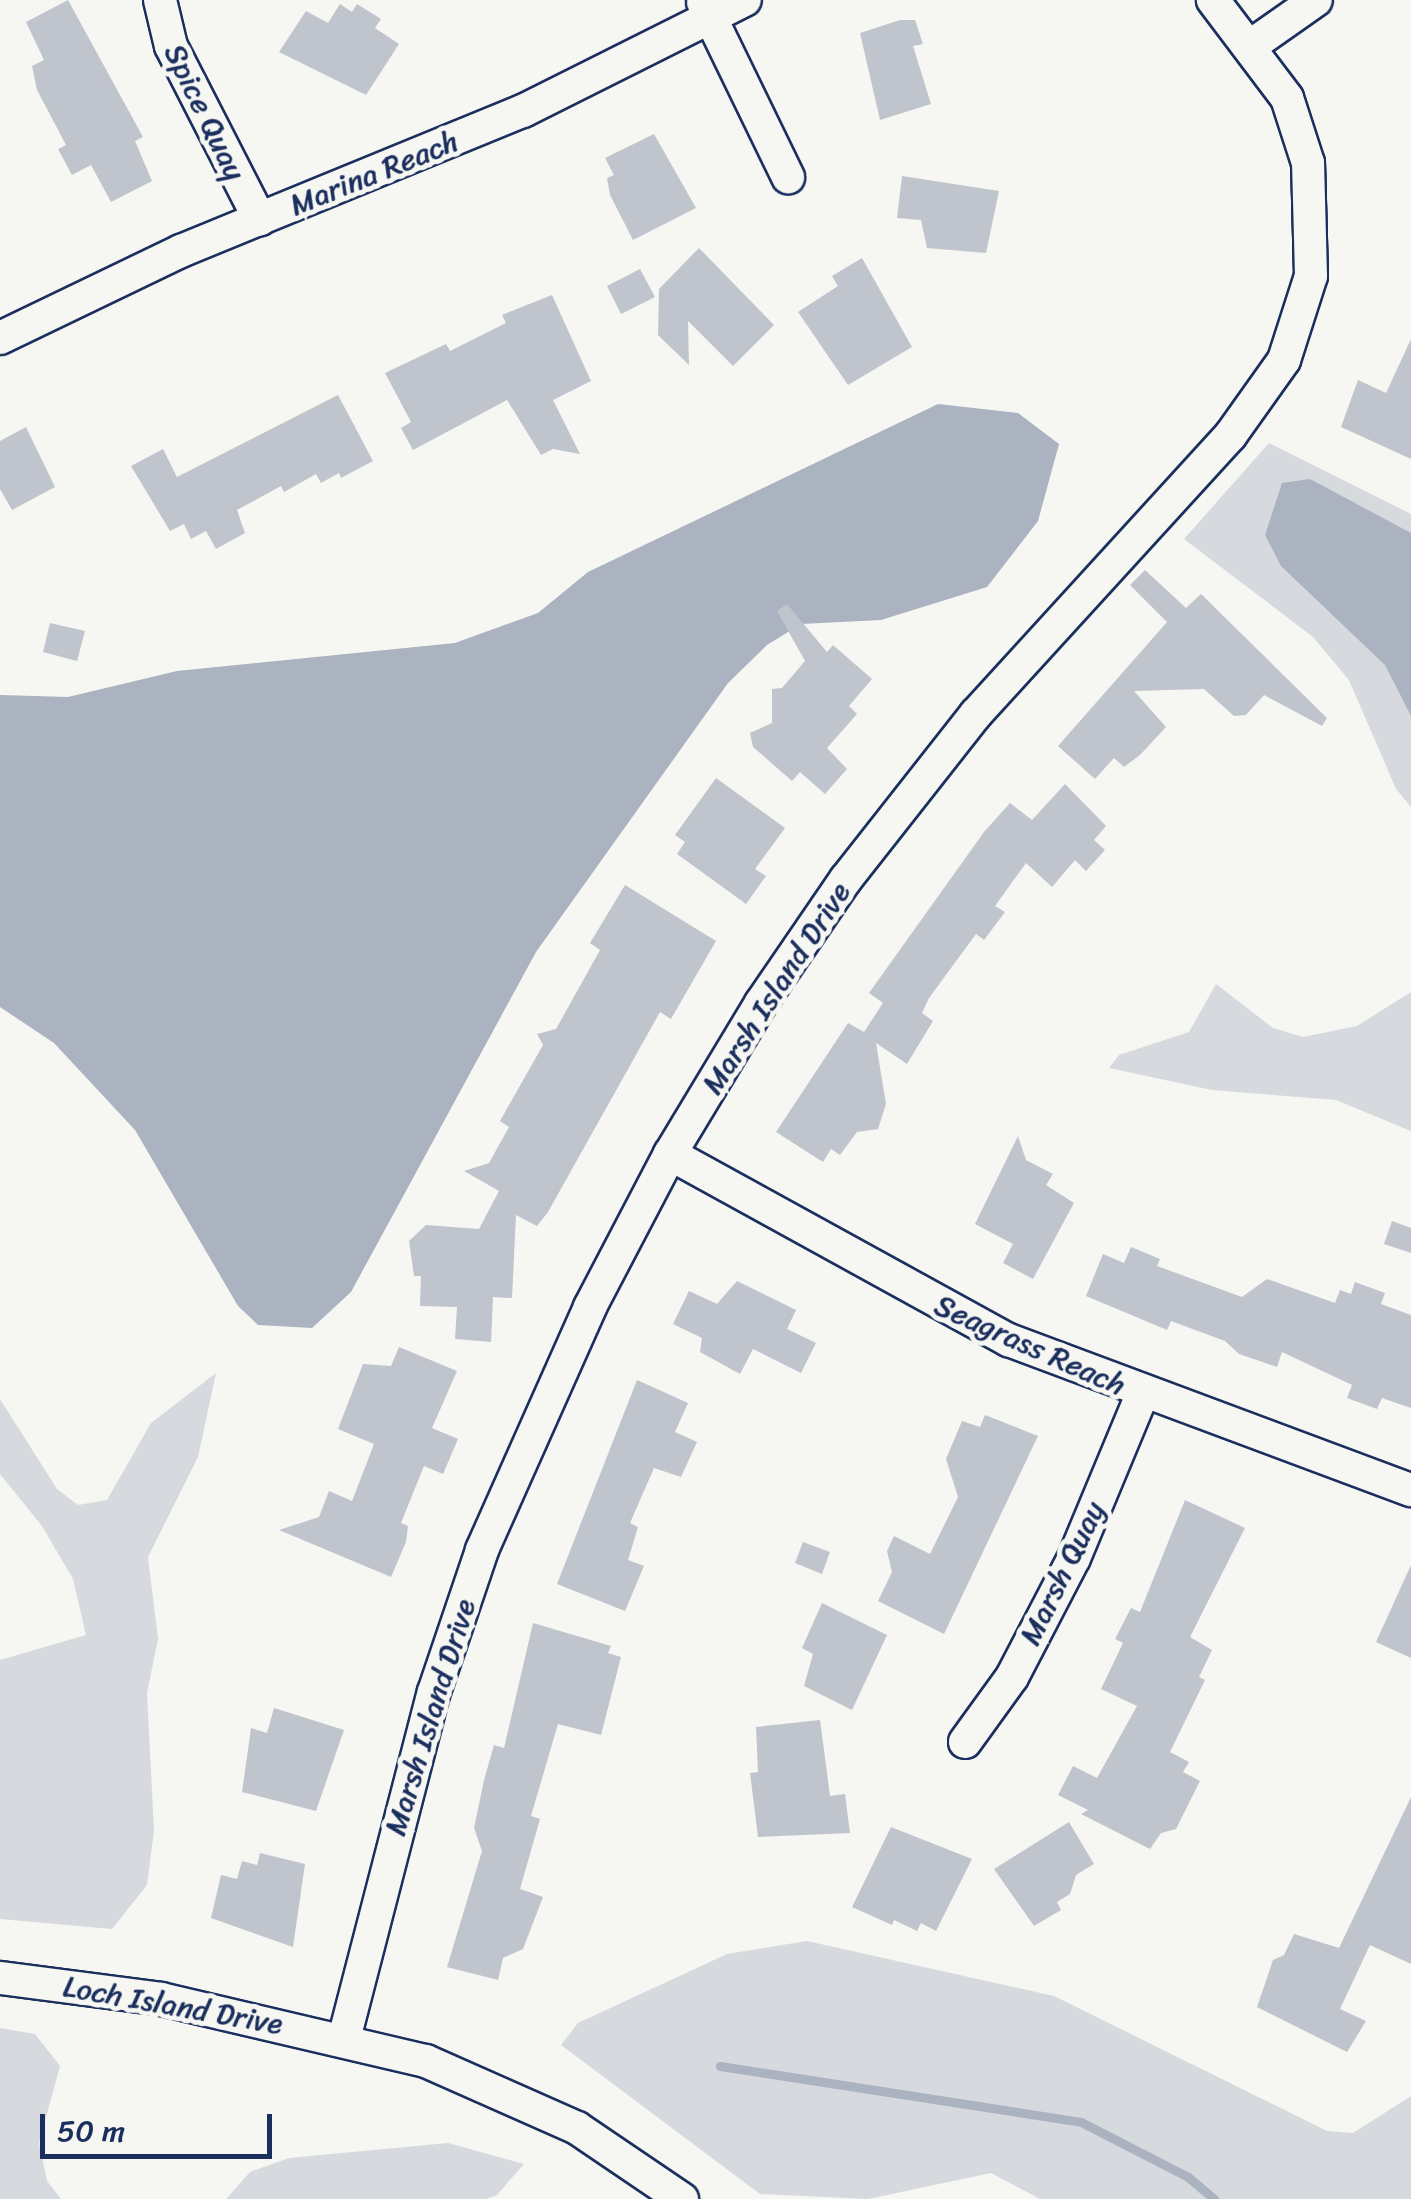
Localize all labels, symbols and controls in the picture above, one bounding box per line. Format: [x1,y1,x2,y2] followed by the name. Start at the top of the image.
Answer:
[157,38,253,186] street label: Spice Quay
[284,123,464,223] street label: Marina Reach
[694,875,858,1101] street label: Marsh Island Drive
[929,1287,1131,1403] street label: Seagrass Reach
[1012,1495,1112,1651] street label: Marsh Quay
[377,1594,483,1840] street label: Marsh Island Drive
[59,1968,287,2042] street label: Loch Island Drive
[45,2094,278,2156] scale bar
[57,2104,125,2158] text: 50 m

